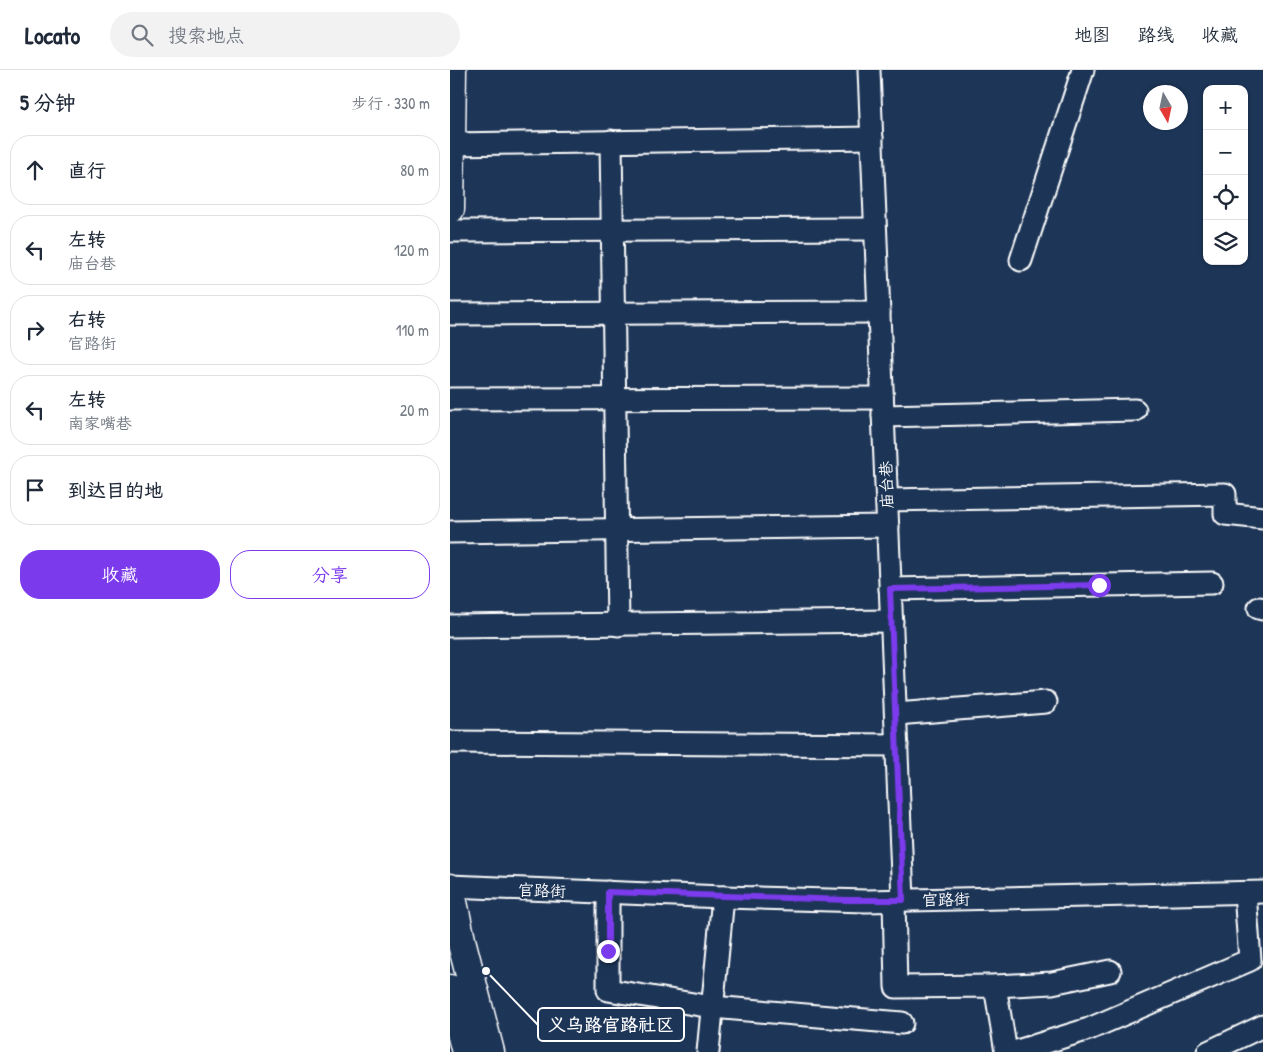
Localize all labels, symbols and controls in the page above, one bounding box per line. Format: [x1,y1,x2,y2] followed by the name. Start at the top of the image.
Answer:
[110,12,460,57] search box
[25,19,80,51] text: Locato
[128,21,156,49] icon: search
[168,22,244,48] text: 搜索地点
[1074,22,1110,47] text: 地图
[1138,22,1174,47] text: 路线
[1202,22,1238,47] text: 收藏
[1143,85,1188,130] north arrow
[1203,85,1248,265] map controls
[1203,85,1248,130] button: +
[20,88,76,117] text: 5 分钟
[351,92,430,114] text: 步行 · 330 m
[1203,130,1248,175] button: −
[21,156,49,184] icon: ahead
[68,157,106,183] text: 直行
[400,159,429,181] text: 80 m
[1203,175,1248,220] button: locate
[1203,220,1248,265] button: layers
[68,226,106,252] text: 左转
[21,236,49,264] icon: left
[394,239,429,261] text: 120 m
[68,252,116,274] text: 庙台巷
[68,306,106,332] text: 右转
[21,316,49,344] icon: right
[396,319,429,341] text: 110 m
[68,332,116,354] text: 官路街
[68,386,106,412] text: 左转
[21,396,49,424] icon: left
[400,399,429,421] text: 20 m
[68,412,132,434] text: 南家嘴巷
[874,461,898,509] street label: 庙台巷
[21,476,49,504] icon: arrive
[68,477,163,503] text: 到达目的地
[20,550,220,599] button: 收藏
[230,550,430,599] button: 分享
[1088,574,1111,597] route start
[518,878,566,902] street label: 官路街
[922,888,970,910] street label: 官路街
[597,940,620,963] route end
[538,1008,684,1041] callout: 义乌路官路社区
[548,1012,674,1037] text: 义乌路官路社区

